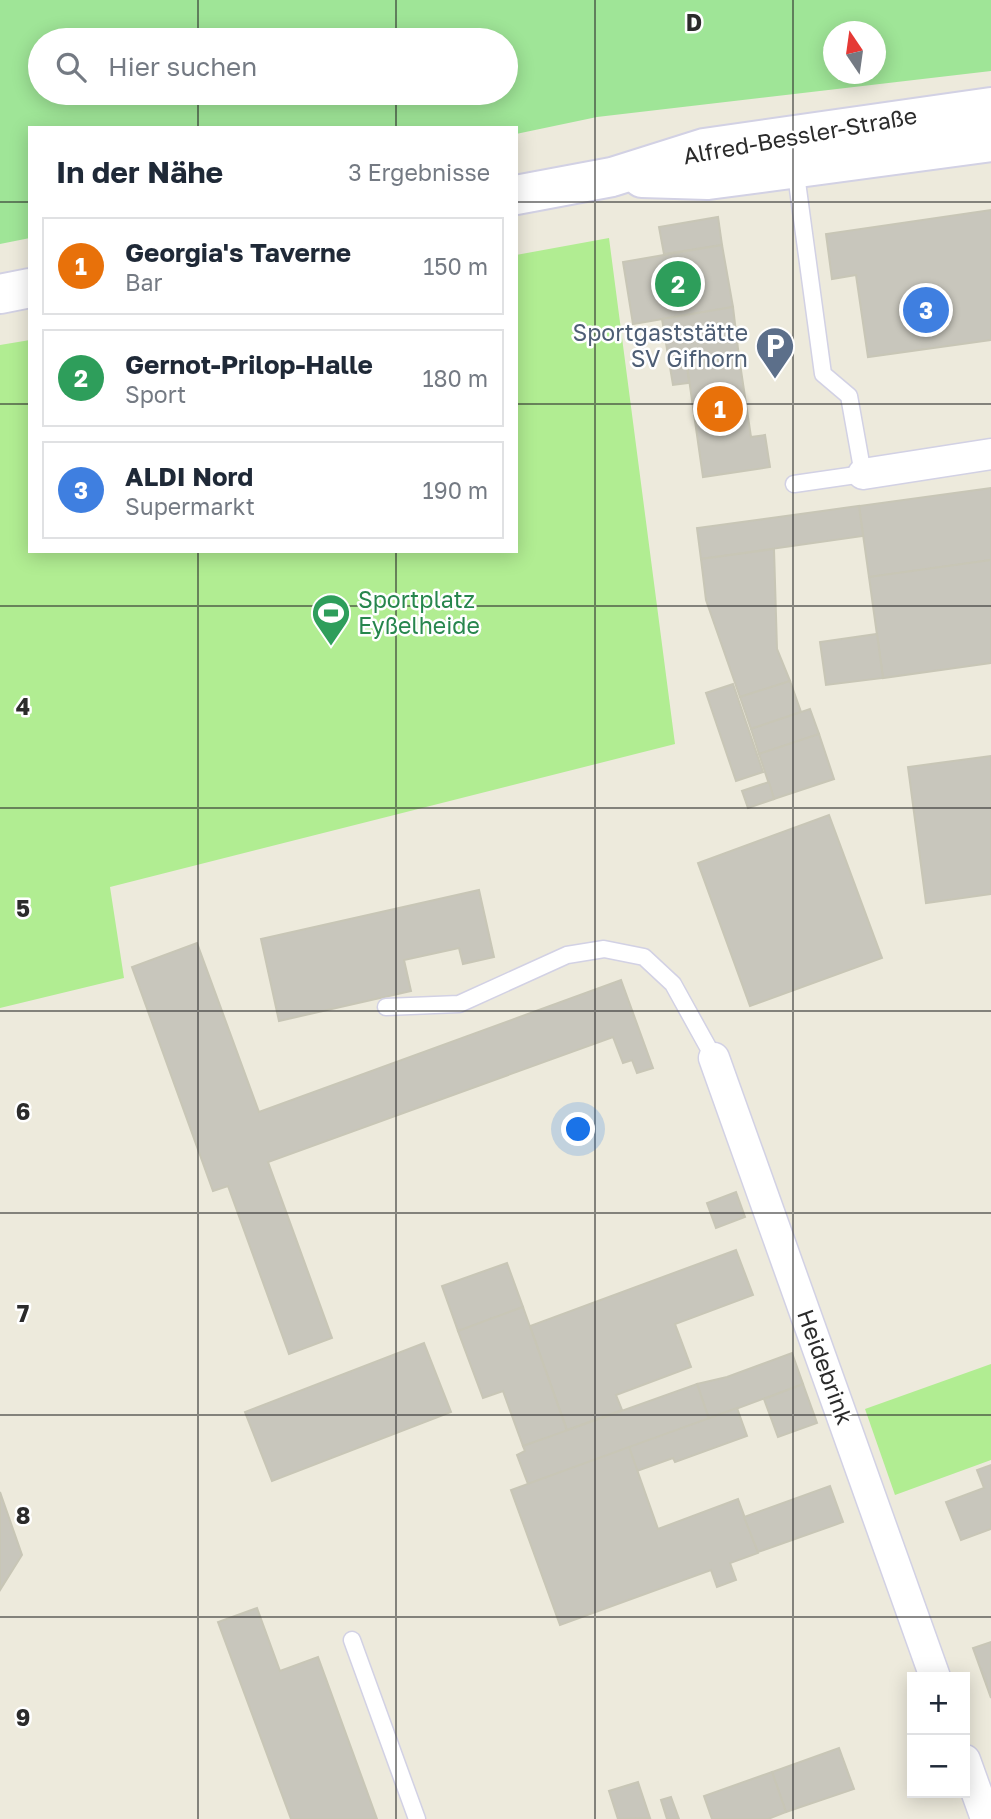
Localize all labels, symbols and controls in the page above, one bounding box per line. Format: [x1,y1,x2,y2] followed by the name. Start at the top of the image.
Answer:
[686,8,702,36] text: D
[823,21,886,84] north arrow
[28,28,518,105] search box
[52,48,90,86] icon: search
[108,51,257,82] text: Hier suchen
[681,101,919,169] street label: Alfred-Bessler-Straße
[56,154,223,190] text: In der Nähe
[348,158,490,186] text: 3 Ergebnisse
[125,237,351,268] text: Georgia's Taverne
[75,252,87,280] text: 1
[423,252,488,280] text: 150 m
[655,258,701,310] pin: 2
[125,268,162,296] text: Bar
[903,284,949,336] pin: 3
[573,318,748,372] place label: Sportgaststätte SV Gifhorn
[754,325,796,380] parking icon: Sportgaststätte SV Gifhorn
[125,349,373,380] text: Gernot-Prilop-Halle
[74,364,88,392] text: 2
[422,364,488,392] text: 180 m
[125,380,186,408] text: Sport
[697,383,743,435] pin: 1
[125,461,253,492] text: ALDI Nord
[74,476,88,504] text: 3
[423,476,488,504] text: 190 m
[125,492,255,520] text: Supermarkt
[358,585,480,639] place label: Sportplatz Eyßelheide
[310,592,352,647] sports icon: Sportplatz Eyßelheide
[16,692,30,720] text: 4
[16,894,30,922] text: 5
[16,1097,30,1125] text: 6
[561,1112,595,1146] your location
[17,1299,29,1327] text: 7
[792,1305,860,1428] street label: Heidebrink
[16,1501,30,1529] text: 8
[907,1672,970,1798] map controls
[907,1672,970,1735] button: +
[16,1703,30,1731] text: 9
[907,1735,970,1798] button: −

